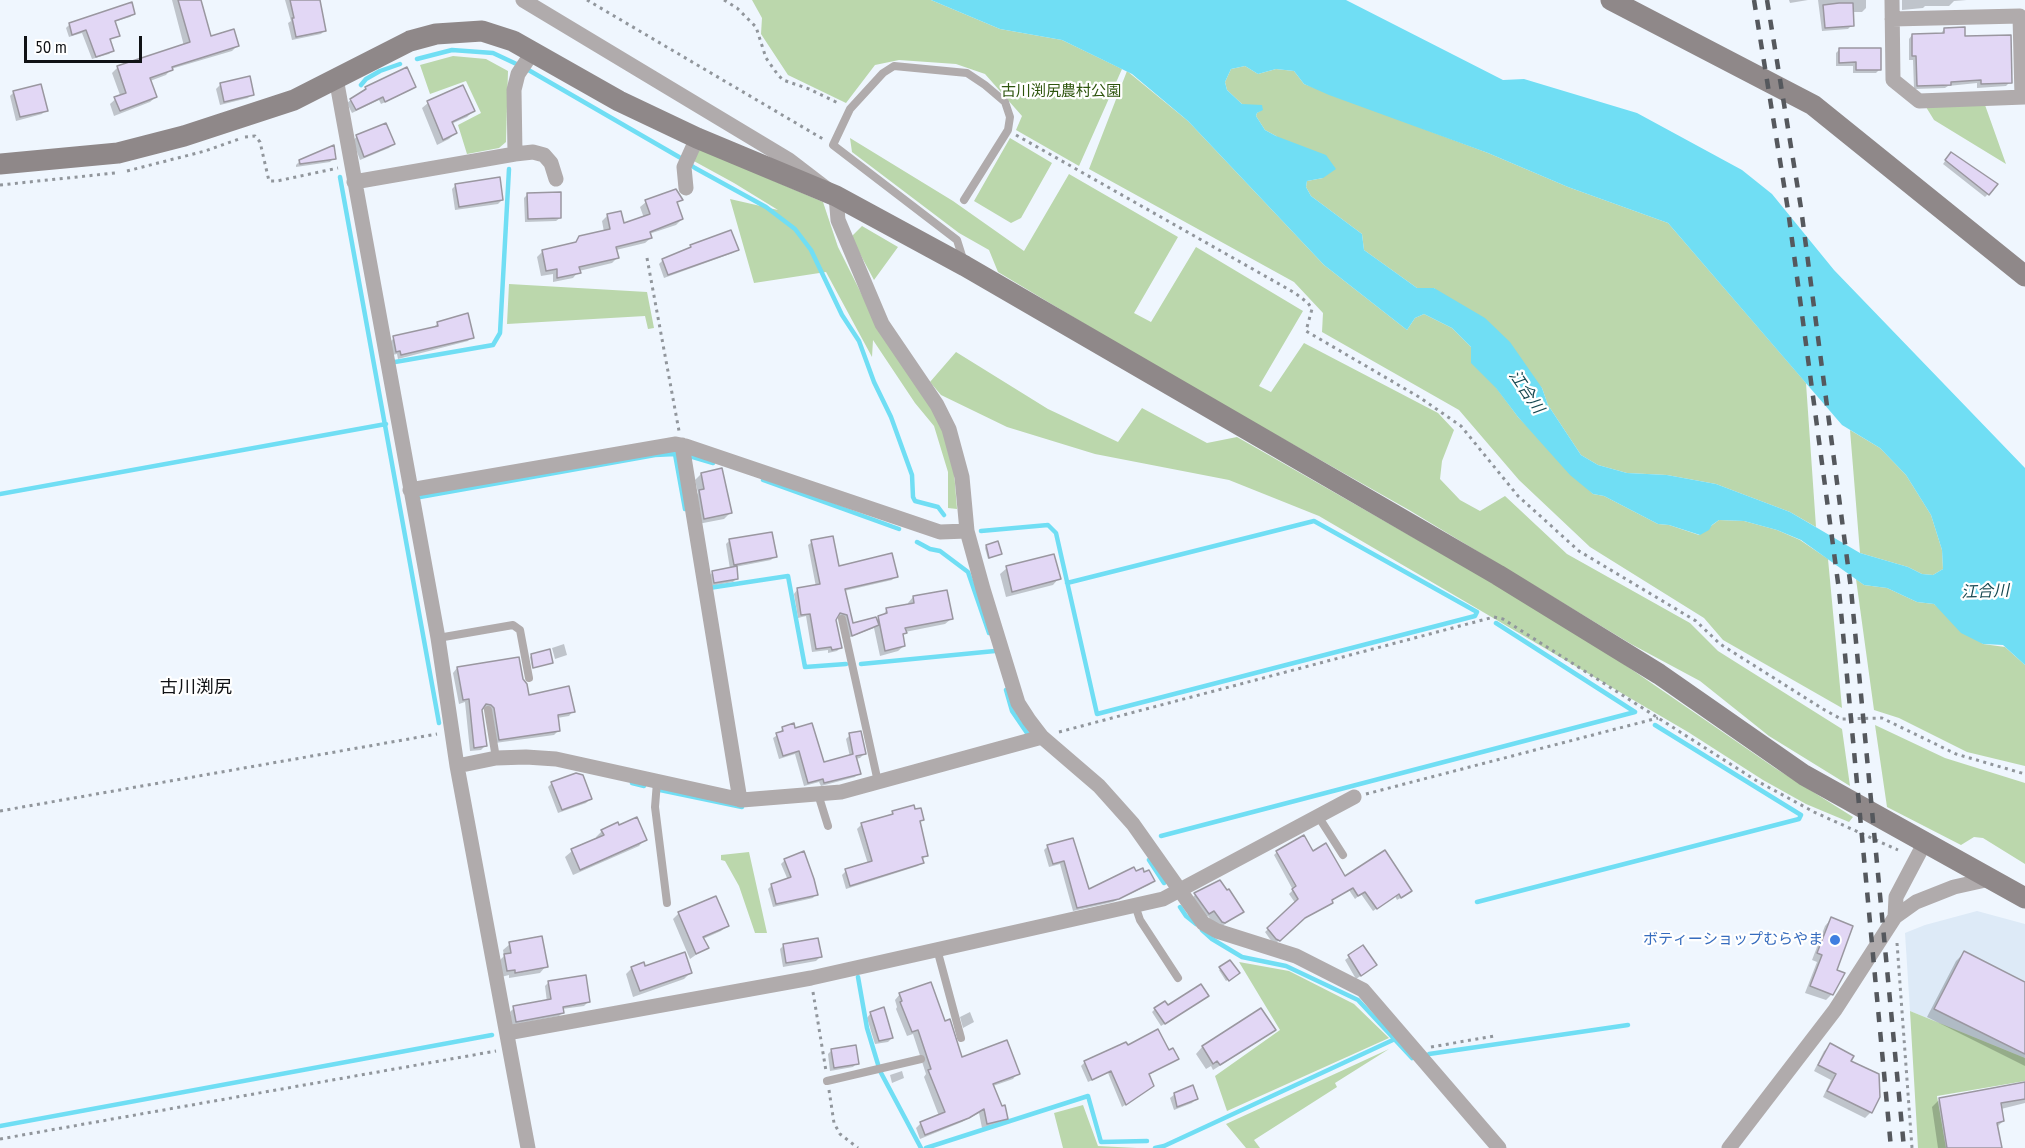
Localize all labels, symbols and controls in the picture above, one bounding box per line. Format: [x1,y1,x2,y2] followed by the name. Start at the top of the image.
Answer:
[27,24,146,62] scale bar
[35,35,67,58] text: 50 m
[1001,83,1121,101] park label: 古川渕尻農村公園
[1505,367,1547,417] water label: 江合川
[1961,582,2009,602] water label: 江合川
[160,677,232,699] district label: 古川渕尻
[1643,931,1823,949] place label: ボティーショップむらやま
[1828,933,1842,947] marker: ボティーショップむらやま

